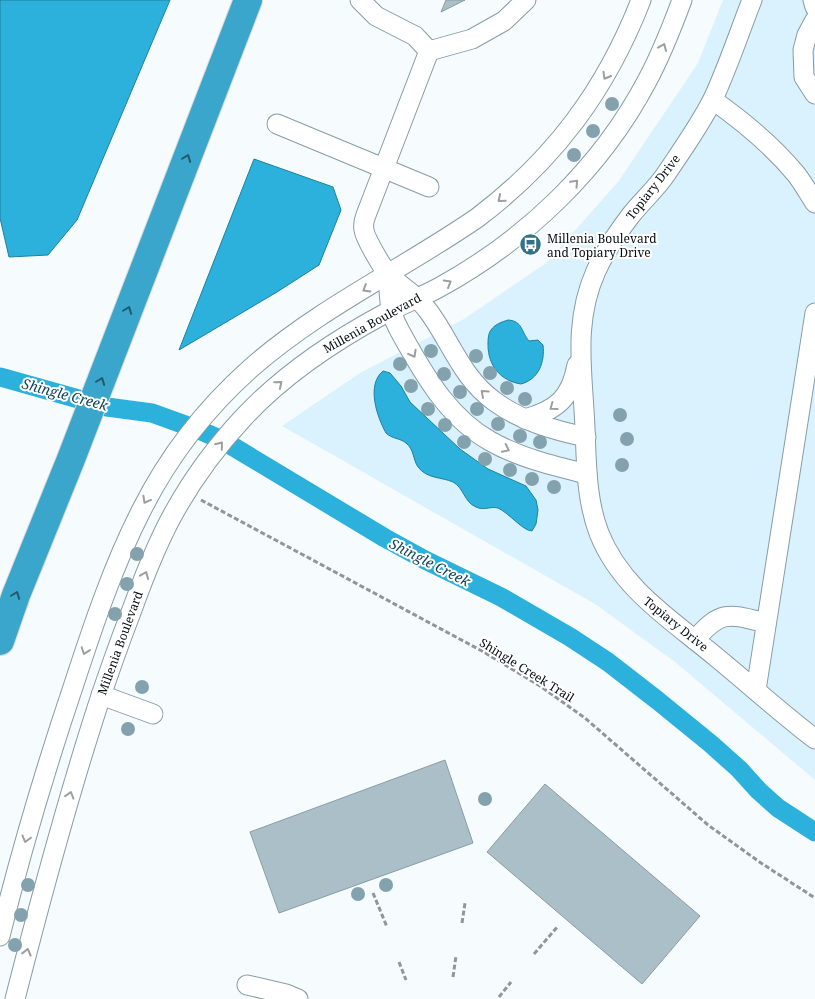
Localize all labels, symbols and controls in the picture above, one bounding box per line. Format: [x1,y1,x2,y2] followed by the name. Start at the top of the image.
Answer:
[657,43,668,52] one-way arrow
[602,70,612,79] one-way arrow
[622,151,684,223] street label: Topiary Drive
[181,155,191,163] one-way arrow
[569,179,578,188] one-way arrow
[498,194,507,203] one-way arrow
[547,230,657,261] place label: Millenia Boulevard and Topiary Drive
[519,233,543,257] bus stop icon: Millenia Boulevard and Topiary Drive
[442,279,451,289] one-way arrow
[362,282,371,292] one-way arrow
[320,289,425,357] street label: Millenia Boulevard
[122,306,132,315] one-way arrow
[407,349,417,358] one-way arrow
[20,373,111,415] water label: Shingle Creek
[95,377,105,386] one-way arrow
[273,380,282,389] one-way arrow
[481,389,490,398] one-way arrow
[549,401,559,410] one-way arrow
[215,441,224,450] one-way arrow
[501,442,510,453] one-way arrow
[142,495,152,504] one-way arrow
[386,534,474,591] water label: Shingle Creek
[139,571,150,580] one-way arrow
[93,588,147,697] street label: Millenia Boulevard
[10,591,21,600] one-way arrow
[640,593,712,655] street label: Topiary Drive
[476,634,578,706] street label: Shingle Creek Trail
[81,646,91,655] one-way arrow
[64,791,74,799] one-way arrow
[21,835,32,844] one-way arrow
[21,947,32,956] one-way arrow

